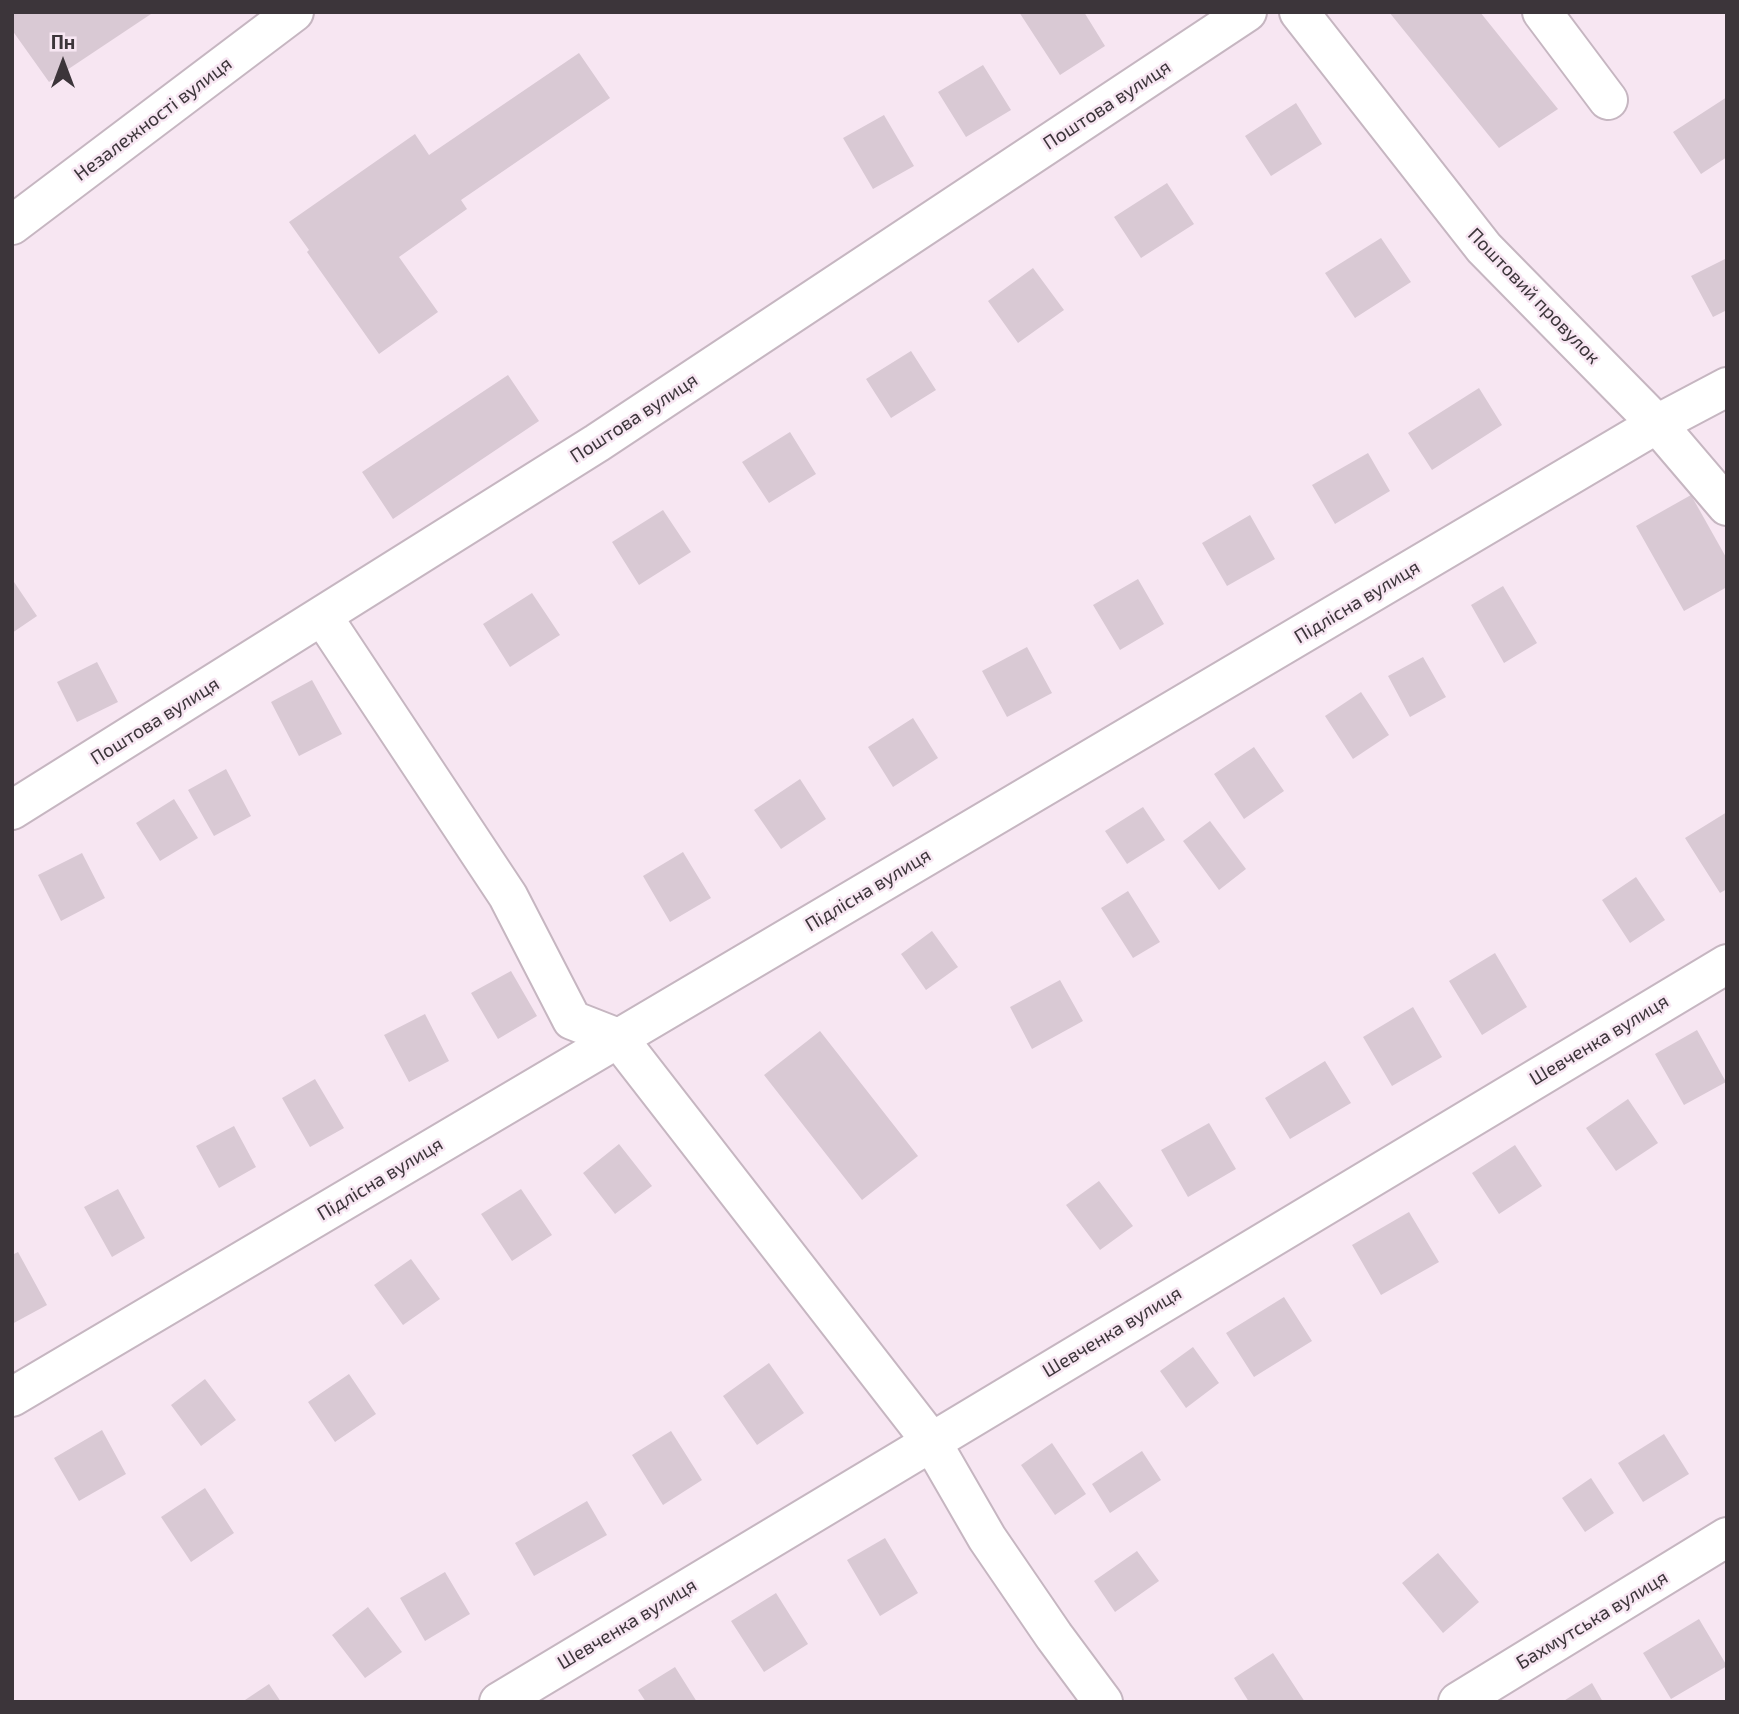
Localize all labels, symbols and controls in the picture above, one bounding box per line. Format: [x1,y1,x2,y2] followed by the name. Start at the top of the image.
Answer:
[28,28,98,98] north arrow
[51,30,75,53] text: Пн
[70,52,236,186] street label: Незалежності вулиця
[1039,55,1175,155] street label: Поштова вулиця
[1463,223,1605,369] street label: Поштовий провулок
[566,368,702,468] street label: Поштова вулиця
[1290,556,1424,648] street label: Підлісна вулиця
[86,672,224,770] street label: Поштова вулиця
[801,844,935,936] street label: Підлісна вулиця
[1525,990,1673,1090] street label: Шевченка вулиця
[313,1133,447,1225] street label: Підлісна вулиця
[1038,1282,1186,1382] street label: Шевченка вулиця
[1512,1566,1672,1674] street label: Бахмутська вулиця
[553,1574,701,1674] street label: Шевченка вулиця

